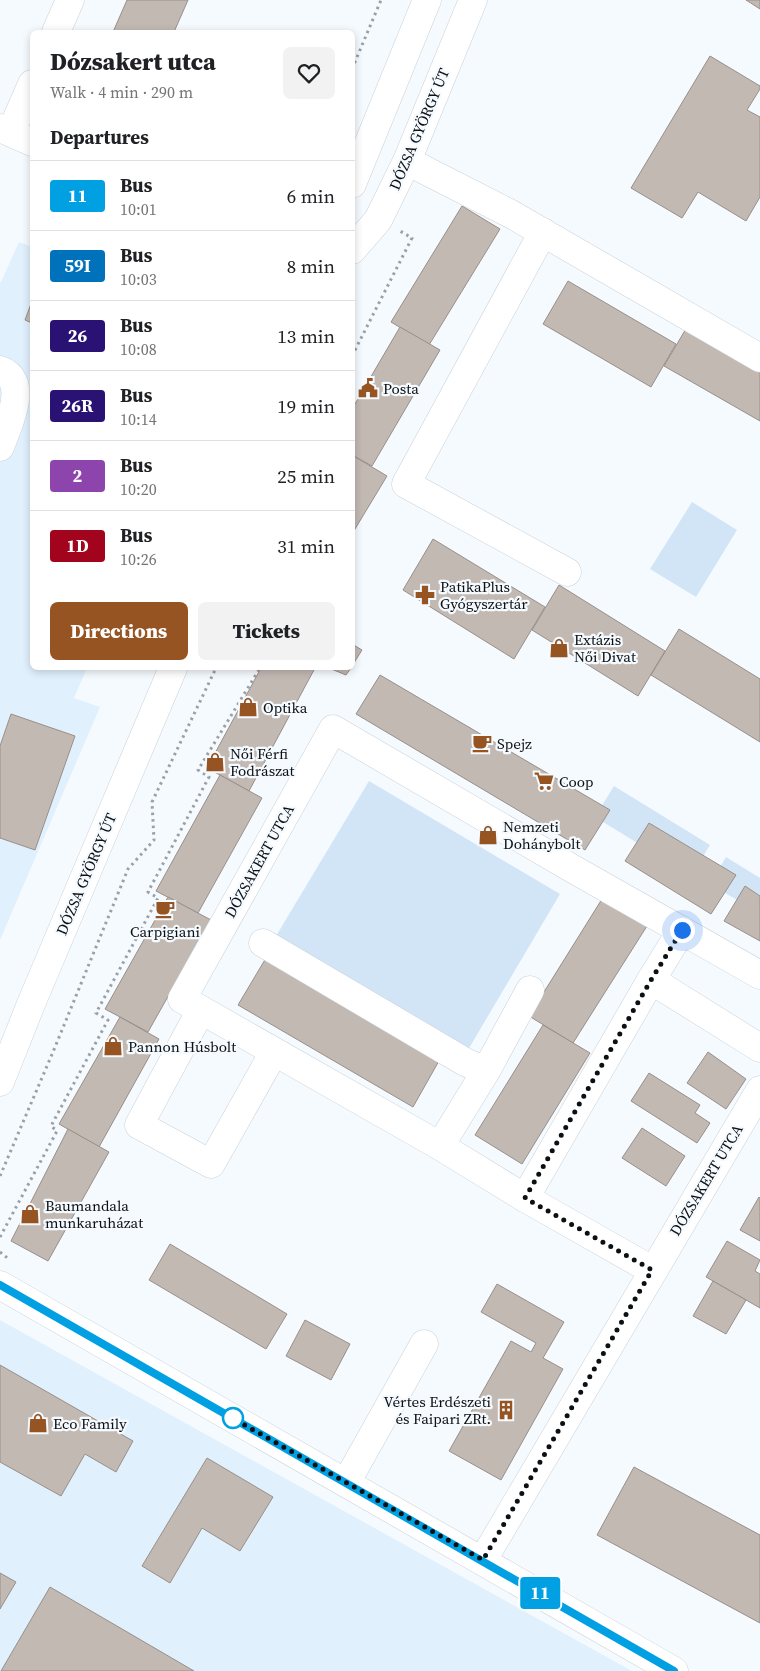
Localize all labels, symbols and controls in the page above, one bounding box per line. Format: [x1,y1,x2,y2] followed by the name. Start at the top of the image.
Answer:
[50,45,216,78] text: Dózsakert utca
[283,47,335,99] button: heart
[384,65,454,193] street label: DÓZSA GYÖRGY ÚT
[50,81,193,103] text: Walk · 4 min · 290 m
[50,124,149,150] text: Departures
[120,172,152,198] text: Bus
[68,183,87,208] text: 11
[287,183,335,209] text: 6 min
[120,198,157,220] text: 10:01
[120,242,152,268] text: Bus
[64,253,91,278] text: 59I
[287,253,335,279] text: 8 min
[120,268,157,290] text: 10:03
[120,312,152,338] text: Bus
[68,323,87,348] text: 26
[277,323,335,349] text: 13 min
[120,338,157,360] text: 10:08
[357,377,379,399] public building icon: Posta
[383,378,419,399] place label: Posta
[120,382,152,408] text: Bus
[62,393,93,418] text: 26R
[277,393,335,419] text: 19 min
[120,408,157,430] text: 10:14
[120,452,152,478] text: Bus
[73,463,82,488] text: 2
[277,463,335,489] text: 25 min
[120,478,157,500] text: 10:20
[120,522,152,548] text: Bus
[66,533,89,558] text: 1D
[277,533,335,559] text: 31 min
[120,548,157,570] text: 10:26
[440,576,528,614] place label: PatikaPlus Gyógyszertár
[414,584,436,606] pharmacy icon: PatikaPlus Gyógyszertár
[50,602,188,660] button: Directions
[198,602,335,660] button: Tickets
[574,629,636,667] place label: Extázis Női Divat
[548,637,570,659] shop icon: Extázis Női Divat
[237,696,259,718] shop icon: Optika
[263,697,308,718] place label: Optika
[471,732,493,754] cafe icon: Spejz
[497,733,532,754] place label: Spejz
[230,743,295,781] place label: Női Férfi Fodrászat
[204,751,226,773] shop icon: Női Férfi Fodrászat
[533,770,555,792] supermarket icon: Coop
[559,771,594,792] place label: Coop
[219,801,299,921] street label: DÓZSAKERT UTCA
[51,810,121,938] street label: DÓZSA GYÖRGY ÚT
[503,816,581,854] place label: Nemzeti Dohánybolt
[477,824,499,846] shop icon: Nemzeti Dohánybolt
[154,898,176,920] cafe icon: Carpigiani
[670,918,695,943] your location
[130,921,200,942] place label: Carpigiani
[102,1035,124,1057] shop icon: Pannon Húsbolt
[128,1036,236,1057] place label: Pannon Húsbolt
[664,1120,748,1240] street label: DÓZSAKERT UTCA
[45,1195,143,1233] place label: Baumandala munkaruházat
[19,1203,41,1225] shop icon: Baumandala munkaruházat
[383,1391,491,1429] place label: Vértes Erdészeti és Faipari ZRt.
[495,1399,517,1421] building icon: Vértes Erdészeti és Faipari ZRt.
[222,1407,244,1429] unlabelled marker
[27,1412,49,1434] shop icon: Eco Family
[53,1413,127,1434] place label: Eco Family
[518,1577,562,1609] line badge: 11
[530,1580,550,1605] text: 11

